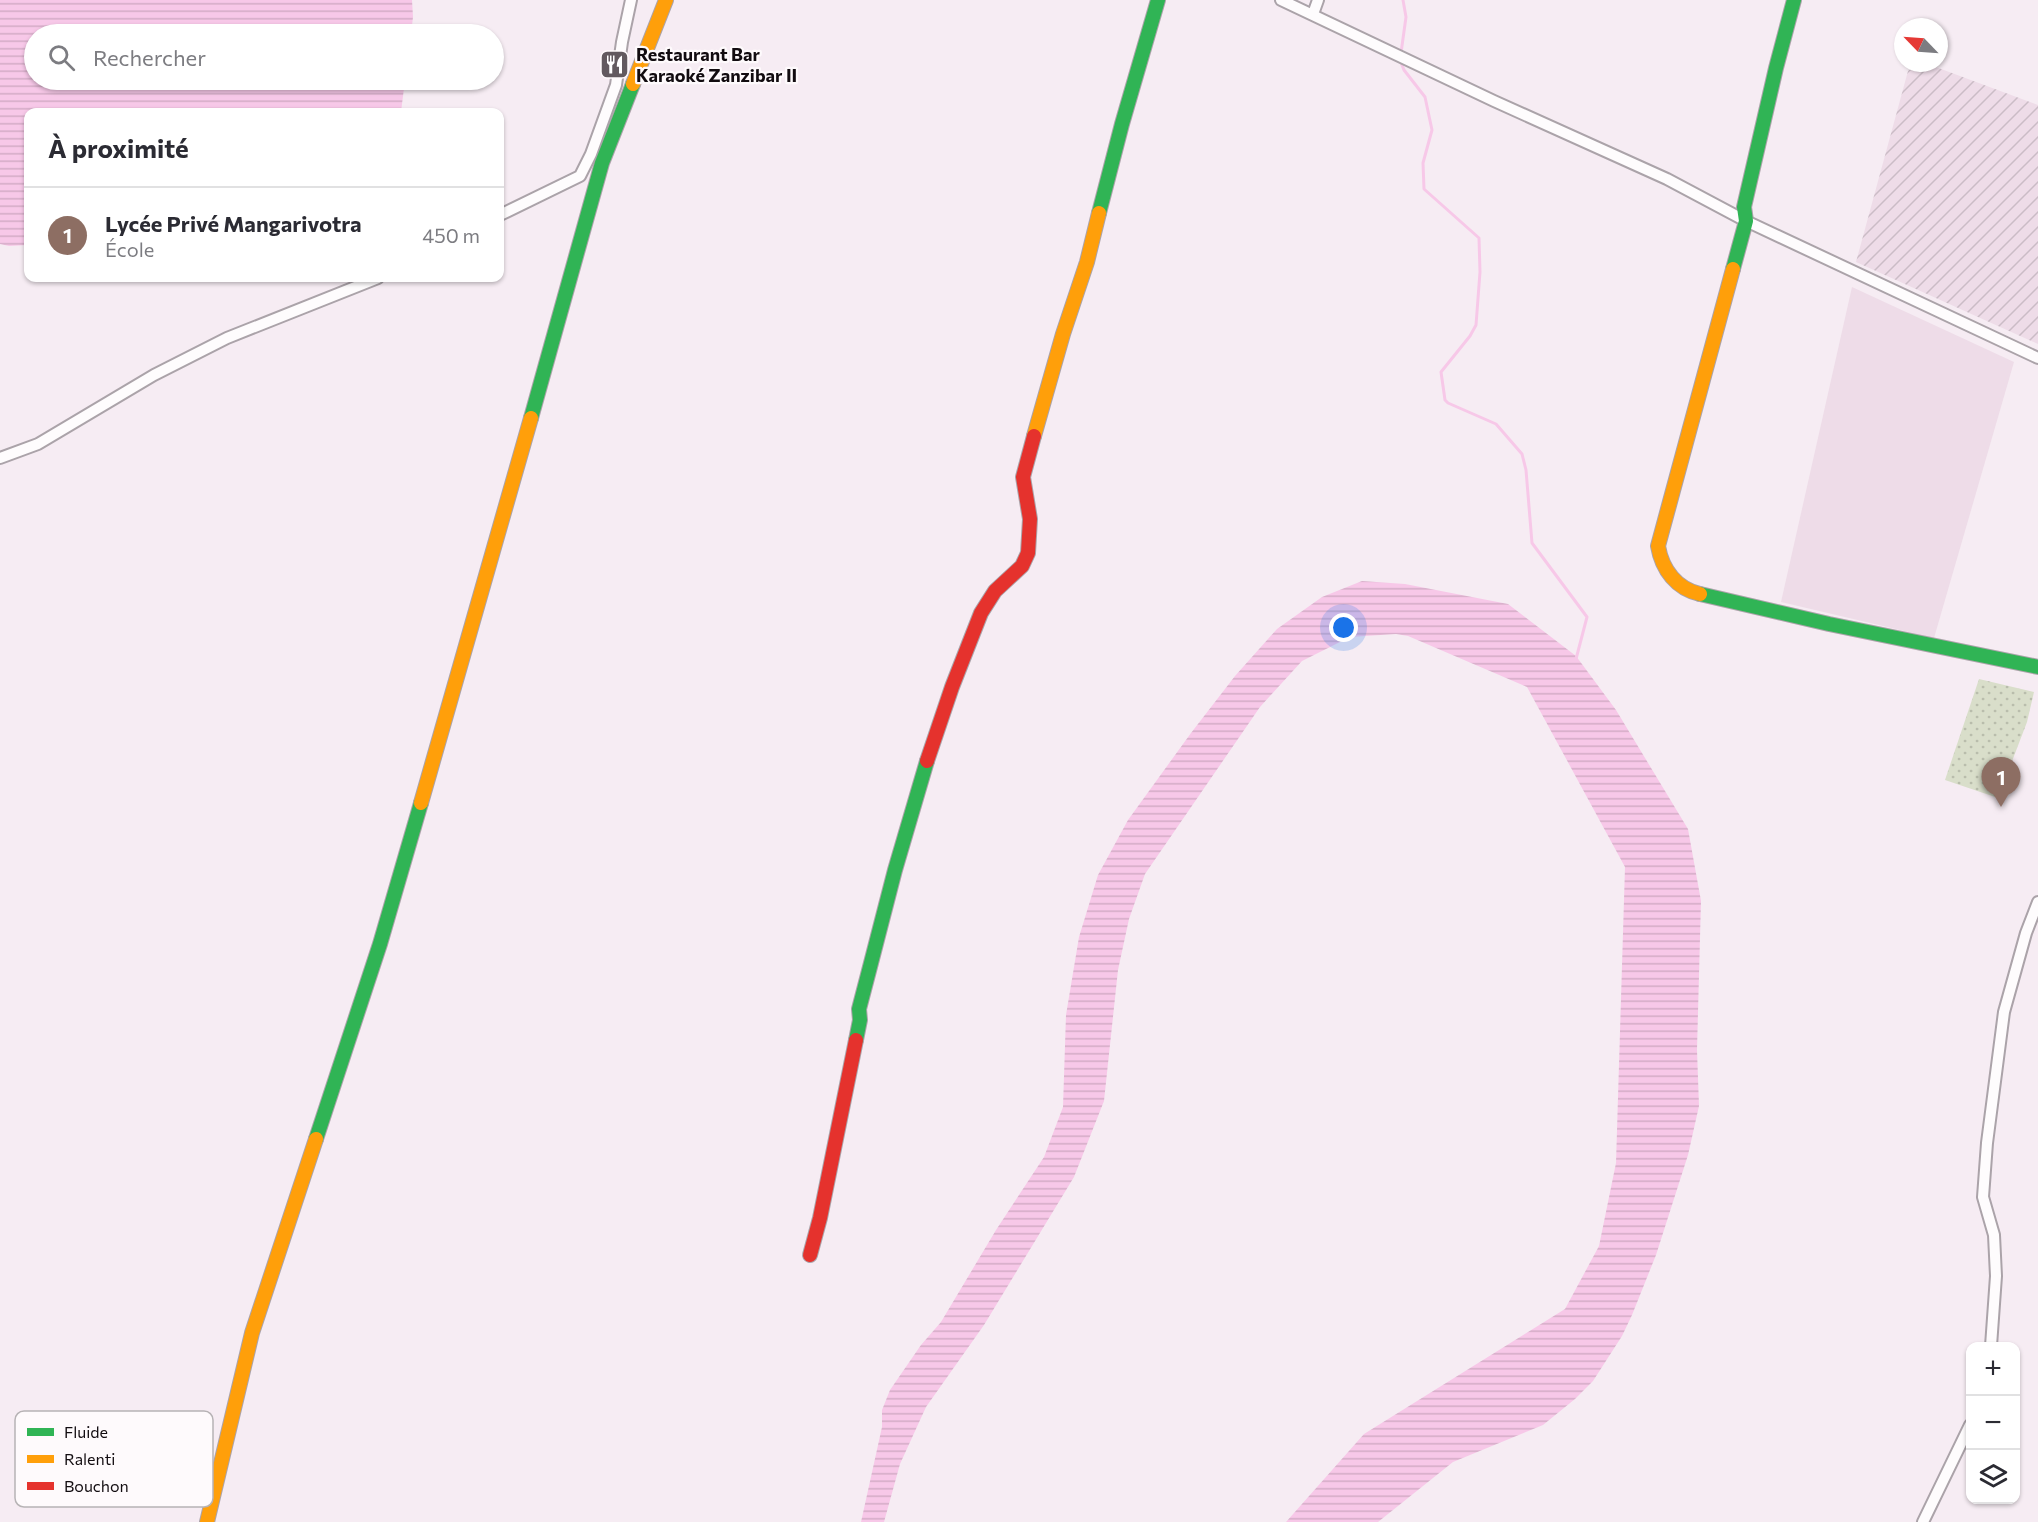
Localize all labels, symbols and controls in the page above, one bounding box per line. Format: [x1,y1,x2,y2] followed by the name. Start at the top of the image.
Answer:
[1894,18,1948,72] north arrow
[24,24,504,90] search box
[45,41,78,74] icon: search
[636,43,797,86] place label: Restaurant Bar Karaoké Zanzibar II
[93,44,206,71] text: Rechercher
[599,48,631,80] restaurant icon: Restaurant Bar Karaoké Zanzibar II
[48,132,189,163] text: À proximité
[105,210,362,237] text: Lycée Privé Mangarivotra
[63,223,72,247] text: 1
[422,223,480,247] text: 450 m
[105,237,154,261] text: École
[1329,613,1358,642] your location
[1982,758,2020,807] pin: 1
[1966,1342,2020,1504] map controls
[1966,1342,2020,1396] button: +
[1966,1396,2020,1450] button: −
[15,1411,213,1507] legend
[64,1422,108,1441] text: Fluide
[64,1449,115,1468] text: Ralenti
[1966,1450,2020,1504] button: layers
[64,1476,129,1495] text: Bouchon

